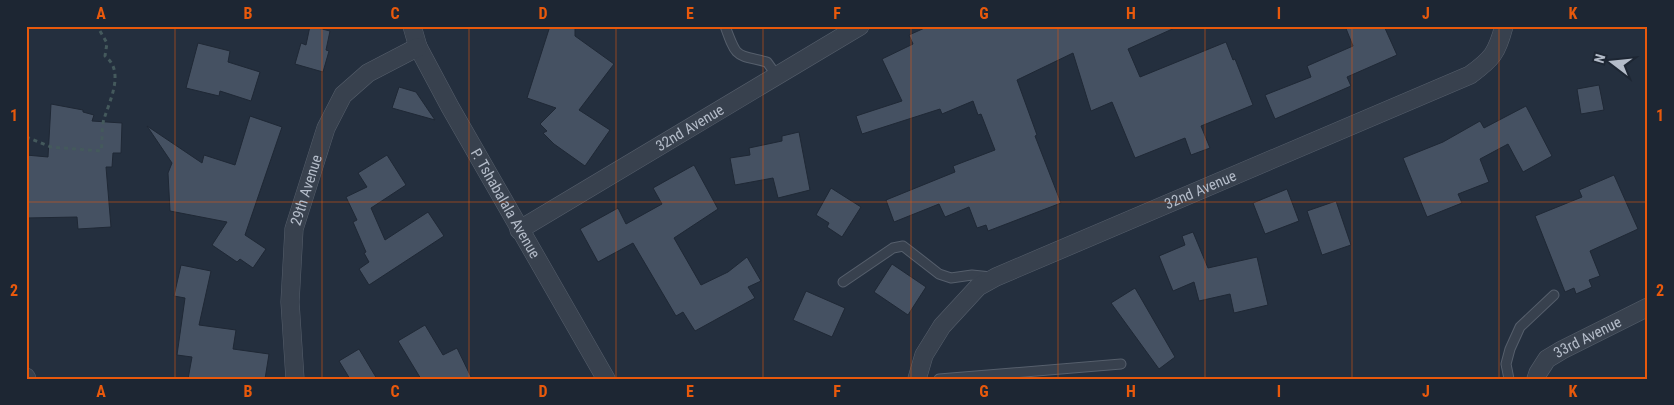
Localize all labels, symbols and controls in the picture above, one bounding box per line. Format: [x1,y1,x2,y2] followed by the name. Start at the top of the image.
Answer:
[96,4,106,23] text: A
[244,4,253,23] text: B
[390,4,400,23] text: C
[538,4,548,23] text: D
[686,4,694,23] text: E
[833,4,841,23] text: F
[979,4,989,23] text: G
[1126,4,1136,23] text: H
[1277,4,1281,23] text: I
[1422,4,1430,23] text: J
[1569,4,1578,23] text: K
[1586,38,1636,88] north arrow
[1591,52,1608,65] text: N
[652,101,727,155] street label: 32nd Avenue
[10,106,18,125] text: 1
[1656,106,1664,125] text: 1
[467,145,544,262] street label: P. Tshabalala Avenue
[287,153,326,228] street label: 29th Avenue
[1162,167,1239,213] street label: 32nd Avenue
[10,281,18,300] text: 2
[1656,281,1664,300] text: 2
[1550,313,1624,362] street label: 33rd Avenue
[96,382,106,401] text: A
[244,382,253,401] text: B
[390,382,400,401] text: C
[538,382,548,401] text: D
[686,382,694,401] text: E
[833,382,841,401] text: F
[979,382,989,401] text: G
[1126,382,1136,401] text: H
[1277,382,1281,401] text: I
[1422,382,1430,401] text: J
[1569,382,1578,401] text: K

